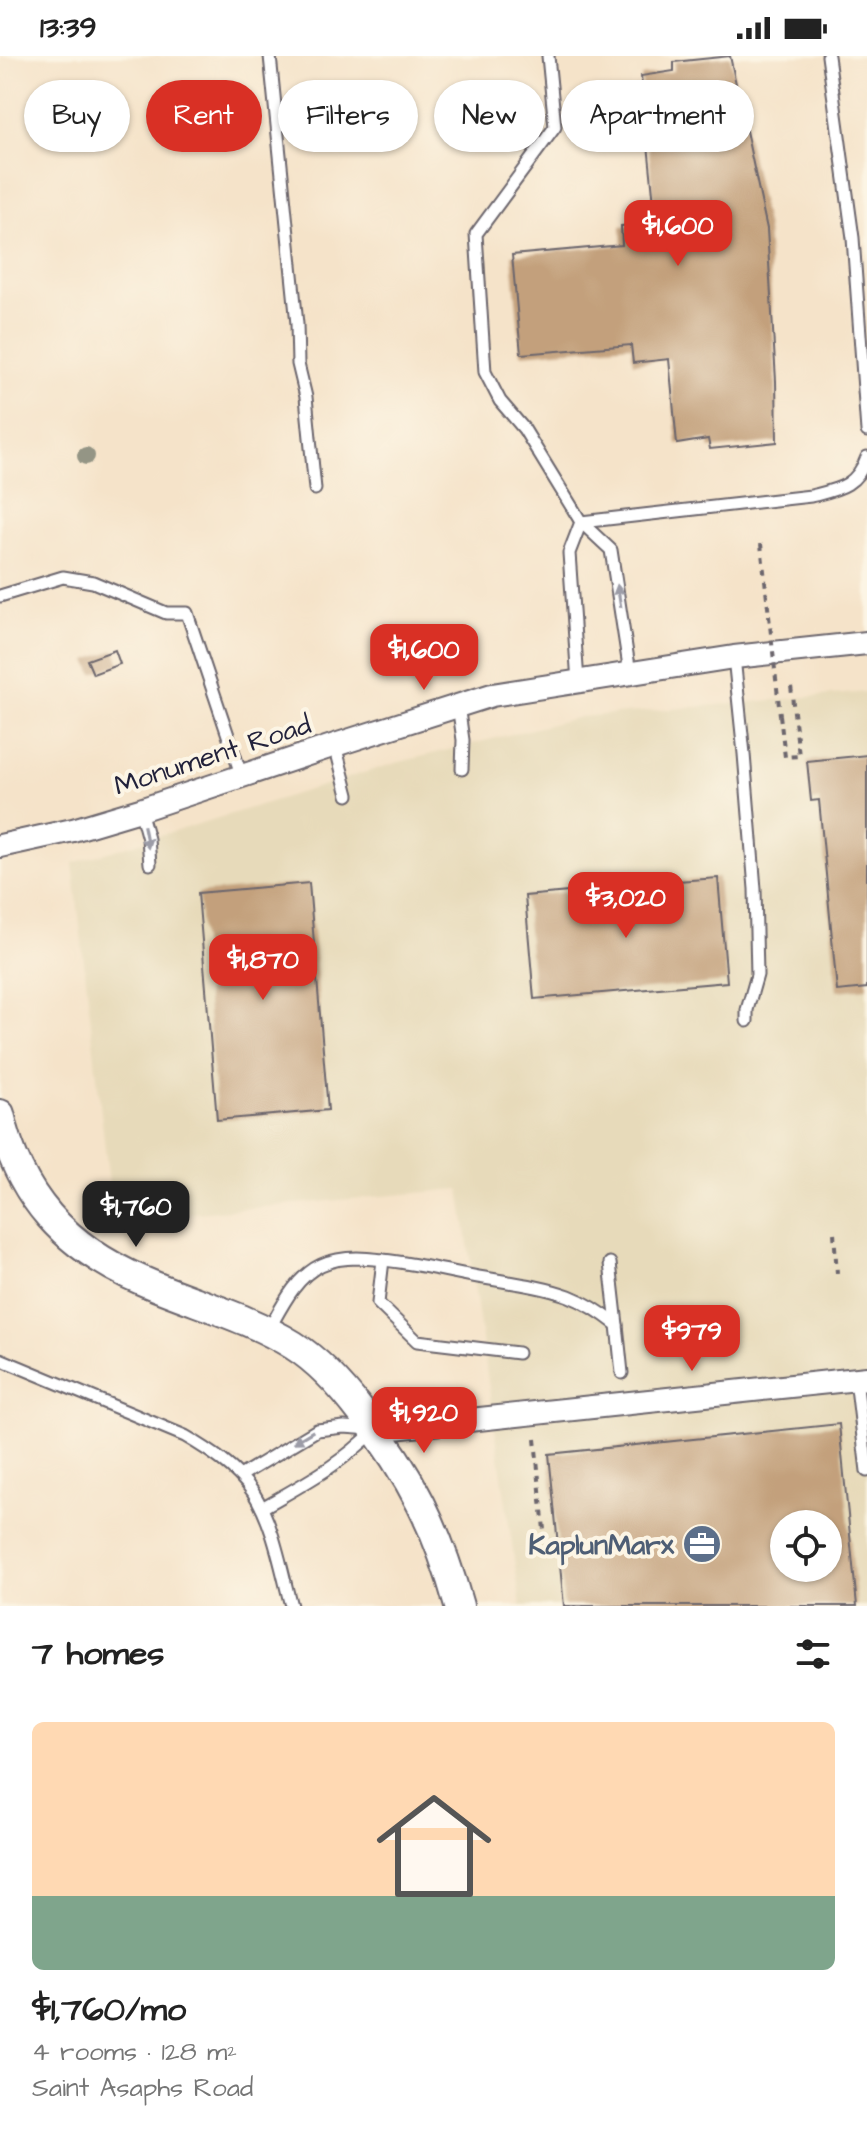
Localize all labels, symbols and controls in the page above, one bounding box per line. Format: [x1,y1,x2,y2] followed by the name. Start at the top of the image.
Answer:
[40,7,96,49] text: 13:39
[24,80,130,152] chip: Buy
[146,80,262,152] chip: Rent
[278,80,418,152] chip: Filters
[434,80,545,152] chip: New
[561,80,754,152] chip: Apartment
[613,200,743,268] pin: $1,600
[642,208,714,244] text: $1,600
[612,584,624,609] one-way arrow
[359,624,489,692] pin: $1,600
[388,632,460,668] text: $1,600
[109,705,316,806] street label: Monument Road
[141,824,153,849] one-way arrow
[561,872,691,940] pin: $3,020
[586,880,666,916] text: $3,020
[198,934,328,1002] pin: $1,870
[227,942,299,978] text: $1,870
[71,1181,201,1249] pin: $1,760
[100,1189,172,1225] text: $1,760
[645,1305,739,1373] pin: $979
[662,1313,722,1349] text: $979
[359,1387,489,1455] pin: $1,920
[390,1395,458,1431] text: $1,920
[292,1430,314,1444] one-way arrow
[770,1510,842,1582] map controls
[770,1510,842,1582] button: locate
[681,1523,723,1565] office icon: KaplunMarx
[529,1526,675,1566] place label: KaplunMarx
[32,1630,164,1678] text: 7 homes
[791,1632,835,1676] icon: filters
[362,1774,506,1918] icon: home
[32,1986,186,2034] text: $1,760/mo
[32,2034,237,2070] text: 4 rooms · 128 m²
[32,2070,253,2106] text: Saint Asaphs Road

